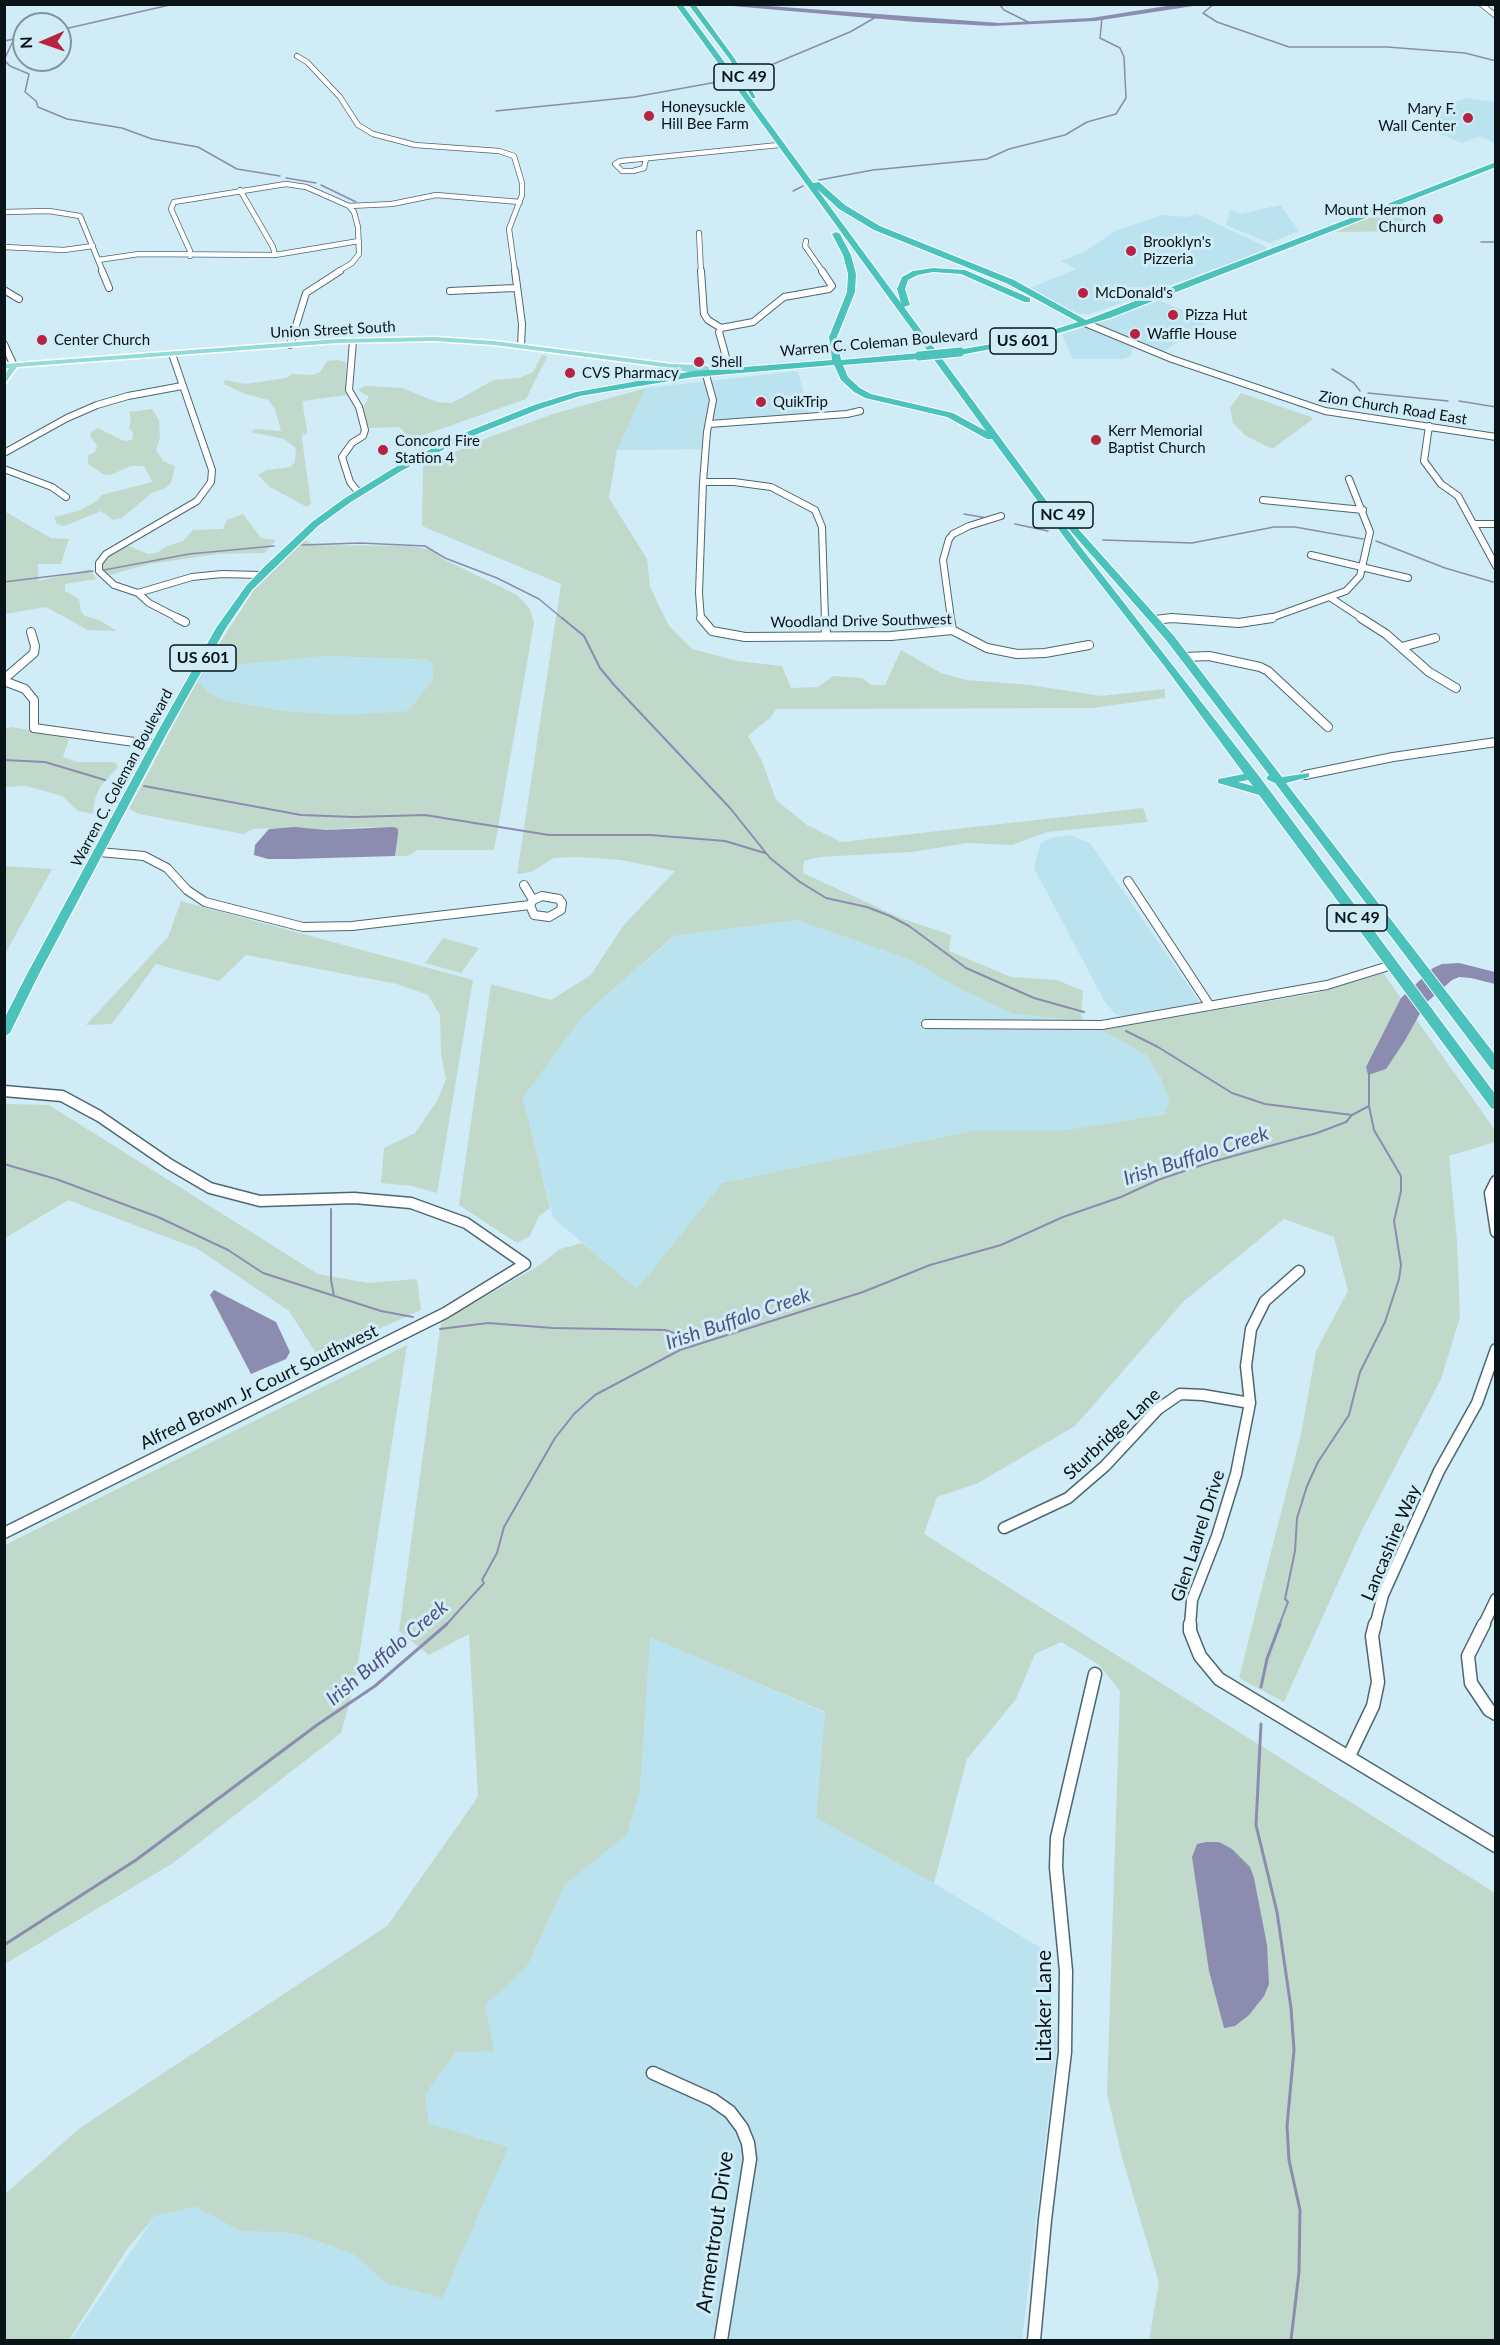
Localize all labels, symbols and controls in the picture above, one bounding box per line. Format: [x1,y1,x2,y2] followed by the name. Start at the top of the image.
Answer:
[12,12,72,72] north arrow
[16,36,35,49] text: N
[714,64,774,90] road number: NC 49
[661,98,749,133] place label: Honeysuckle Hill Bee Farm
[1378,100,1456,135] place label: Mary F. Wall Center
[642,109,656,123] marker: Honeysuckle Hill Bee Farm
[1461,111,1475,125] marker: Mary F. Wall Center
[1324,201,1426,236] place label: Mount Hermon Church
[1431,212,1445,226] marker: Mount Hermon Church
[1143,233,1211,268] place label: Brooklyn's Pizzeria
[1124,244,1138,258] marker: Brooklyn's Pizzeria
[1095,284,1173,302] place label: McDonald's
[1076,286,1090,300] marker: McDonald's
[1185,306,1247,324] place label: Pizza Hut
[1166,308,1180,322] marker: Pizza Hut
[270,318,396,342] street label: Union Street South
[779,325,979,361] street label: Warren C. Coleman Boulevard
[1147,325,1237,343] place label: Waffle House
[1128,327,1142,341] marker: Waffle House
[990,328,1056,354] road number: US 601
[54,331,150,349] place label: Center Church
[35,333,49,347] marker: Center Church
[711,353,742,371] place label: Shell
[692,355,706,369] marker: Shell
[582,364,679,382] place label: CVS Pharmacy
[563,366,577,380] marker: CVS Pharmacy
[1318,387,1468,429] street label: Zion Church Road East
[773,393,828,411] place label: QuikTrip
[754,395,768,409] marker: QuikTrip
[1108,422,1206,457] place label: Kerr Memorial Baptist Church
[395,432,480,467] place label: Concord Fire Station 4
[1089,433,1103,447] marker: Kerr Memorial Baptist Church
[376,443,390,457] marker: Concord Fire Station 4
[1033,502,1093,528] road number: NC 49
[770,610,952,632] street label: Woodland Drive Southwest
[170,645,236,671] road number: US 601
[67,686,177,870] street label: Warren C. Coleman Boulevard
[1327,905,1387,931] road number: NC 49
[1120,1121,1272,1191] water label: Irish Buffalo Creek
[663,1283,813,1355] water label: Irish Buffalo Creek
[137,1320,381,1454] street label: Alfred Brown Jr Court Southwest
[1059,1384,1165,1484] street label: Sturbridge Lane
[1167,1467,1229,1605] street label: Glen Laurel Drive
[1357,1482,1425,1604] street label: Lancashire Way
[321,1595,453,1711] water label: Irish Buffalo Creek
[1031,1950,1057,2062] street label: Litaker Lane
[691,2150,739,2314] street label: Armentrout Drive

